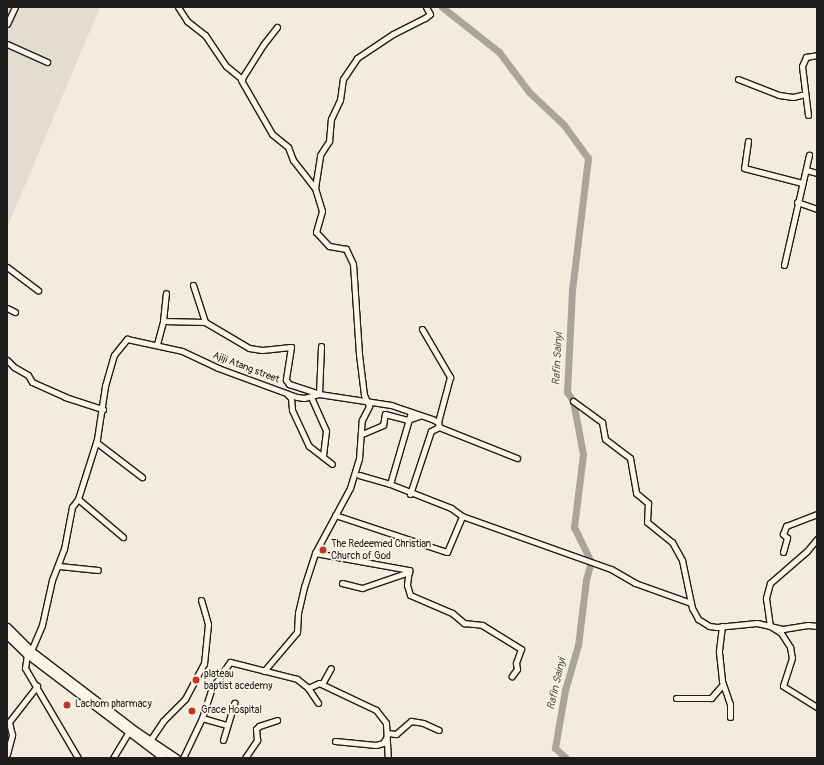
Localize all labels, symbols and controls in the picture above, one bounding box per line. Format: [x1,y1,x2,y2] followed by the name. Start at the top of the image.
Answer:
[550,332,566,386] water label: Rafin Sainyi
[211,350,281,386] street label: Ajiji Atang street
[331,538,431,562] place label: The Redeemed Christian Church of God
[318,545,328,555] marker: The Redeemed Christian Church of God
[545,657,569,711] water label: Rafin Sainyi
[204,668,272,692] place label: plateau baptist acedemy
[191,675,201,685] marker: plateau baptist acedemy
[75,699,152,711] place label: Lachom pharmacy
[62,700,72,710] marker: Lachom pharmacy
[186,705,198,717] marker: Grace Hospital
[201,705,262,717] place label: Grace Hospital

